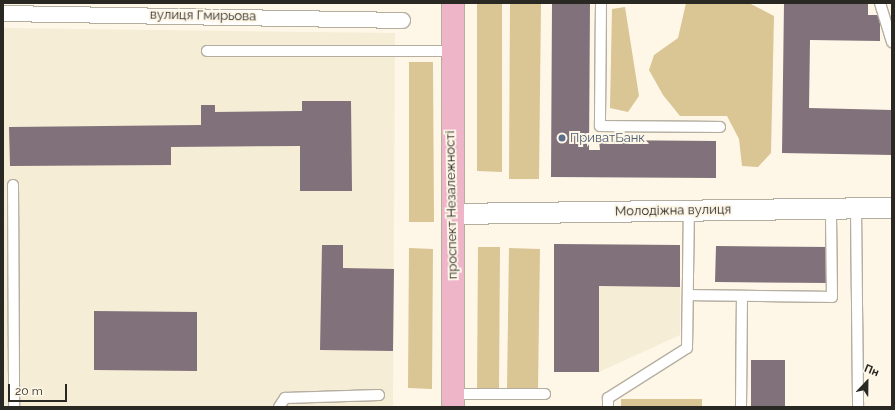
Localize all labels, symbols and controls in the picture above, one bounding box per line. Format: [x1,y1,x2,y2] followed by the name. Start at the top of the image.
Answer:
[150,7,256,25] street label: вулиця Гмирьова
[570,130,645,146] place label: ПриватБанк
[443,131,461,279] street label: проспект Незалежності
[557,133,567,143] marker: ПриватБанк
[615,202,731,220] street label: Молодіжна вулиця
[847,362,887,402] north arrow
[862,362,881,379] text: Пн
[10,376,69,402] scale bar
[15,384,43,398] text: 20 m

